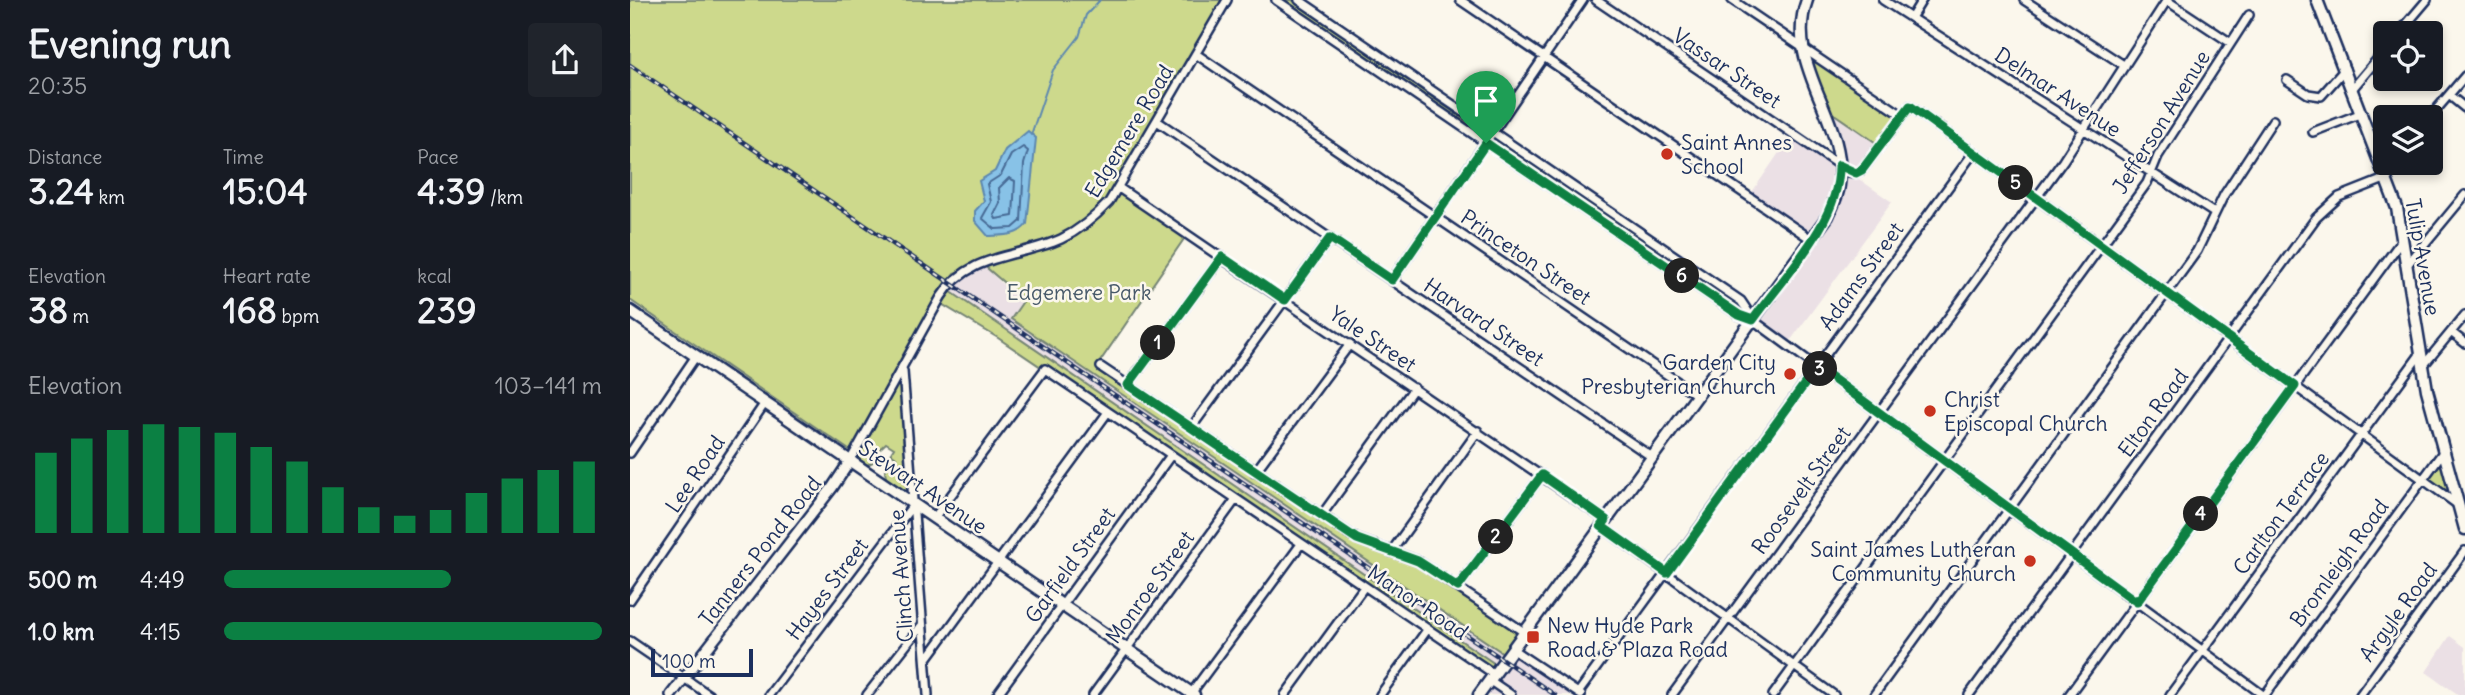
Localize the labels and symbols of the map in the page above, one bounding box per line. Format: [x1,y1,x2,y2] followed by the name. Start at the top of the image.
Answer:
[1668,22,1786,114] street label: Vassar Street
[1990,41,2126,143] street label: Delmar Avenue
[2106,45,2216,199] street label: Jefferson Avenue
[1079,59,1179,203] street label: Edgemere Road
[1456,71,1516,143] pin
[1681,129,1792,180] place label: Saint Annes School
[1659,146,1675,162] marker: Saint Annes School
[1998,166,2034,200] pin: 5
[2399,196,2447,318] street label: Tulip Avenue
[1456,203,1596,311] street label: Princeton Street
[1813,217,1909,335] street label: Adams Street
[1664,258,1700,294] pin: 6
[1419,272,1549,372] street label: Harvard Street
[1007,279,1151,306] park label: Edgemere Park
[1324,300,1422,378] street label: Yale Street
[1140,326,1176,360] pin: 1
[1581,349,1776,400] place label: Garden City Presbyterian Church
[1802,352,1838,386] pin: 3
[2112,364,2194,462] street label: Elton Road
[1782,366,1798,382] marker: Garden City Presbyterian Church
[1944,386,2108,437] place label: Christ Episcopal Church
[1922,403,1938,419] marker: Christ Episcopal Church
[1745,421,1857,559] street label: Roosevelt Street
[659,430,731,518] street label: Lee Road
[854,434,992,540] street label: Stewart Avenue
[2227,446,2335,580] street label: Carlton Terrace
[693,471,827,631] street label: Tanners Pond Road
[2284,494,2394,632] street label: Bromleigh Road
[2184,496,2218,532] pin: 4
[1019,502,1121,628] street label: Garfield Street
[883,508,919,644] street label: Clinch Avenue
[1478,520,1514,554] pin: 2
[1100,525,1200,649] street label: Monroe Street
[780,533,874,645] street label: Hayes Street
[1810,536,2016,587] place label: Saint James Lutheran Community Church
[2022,553,2038,569] marker: Saint James Lutheran Community Church
[2353,557,2443,667] street label: Argyle Road
[1363,558,1473,646] street label: Manor Road
[1547,612,1728,663] place label: New Hyde Park Road & Plaza Road
[1525,629,1541,645] marker: New Hyde Park Road & Plaza Road
[651,646,752,678] scale bar

